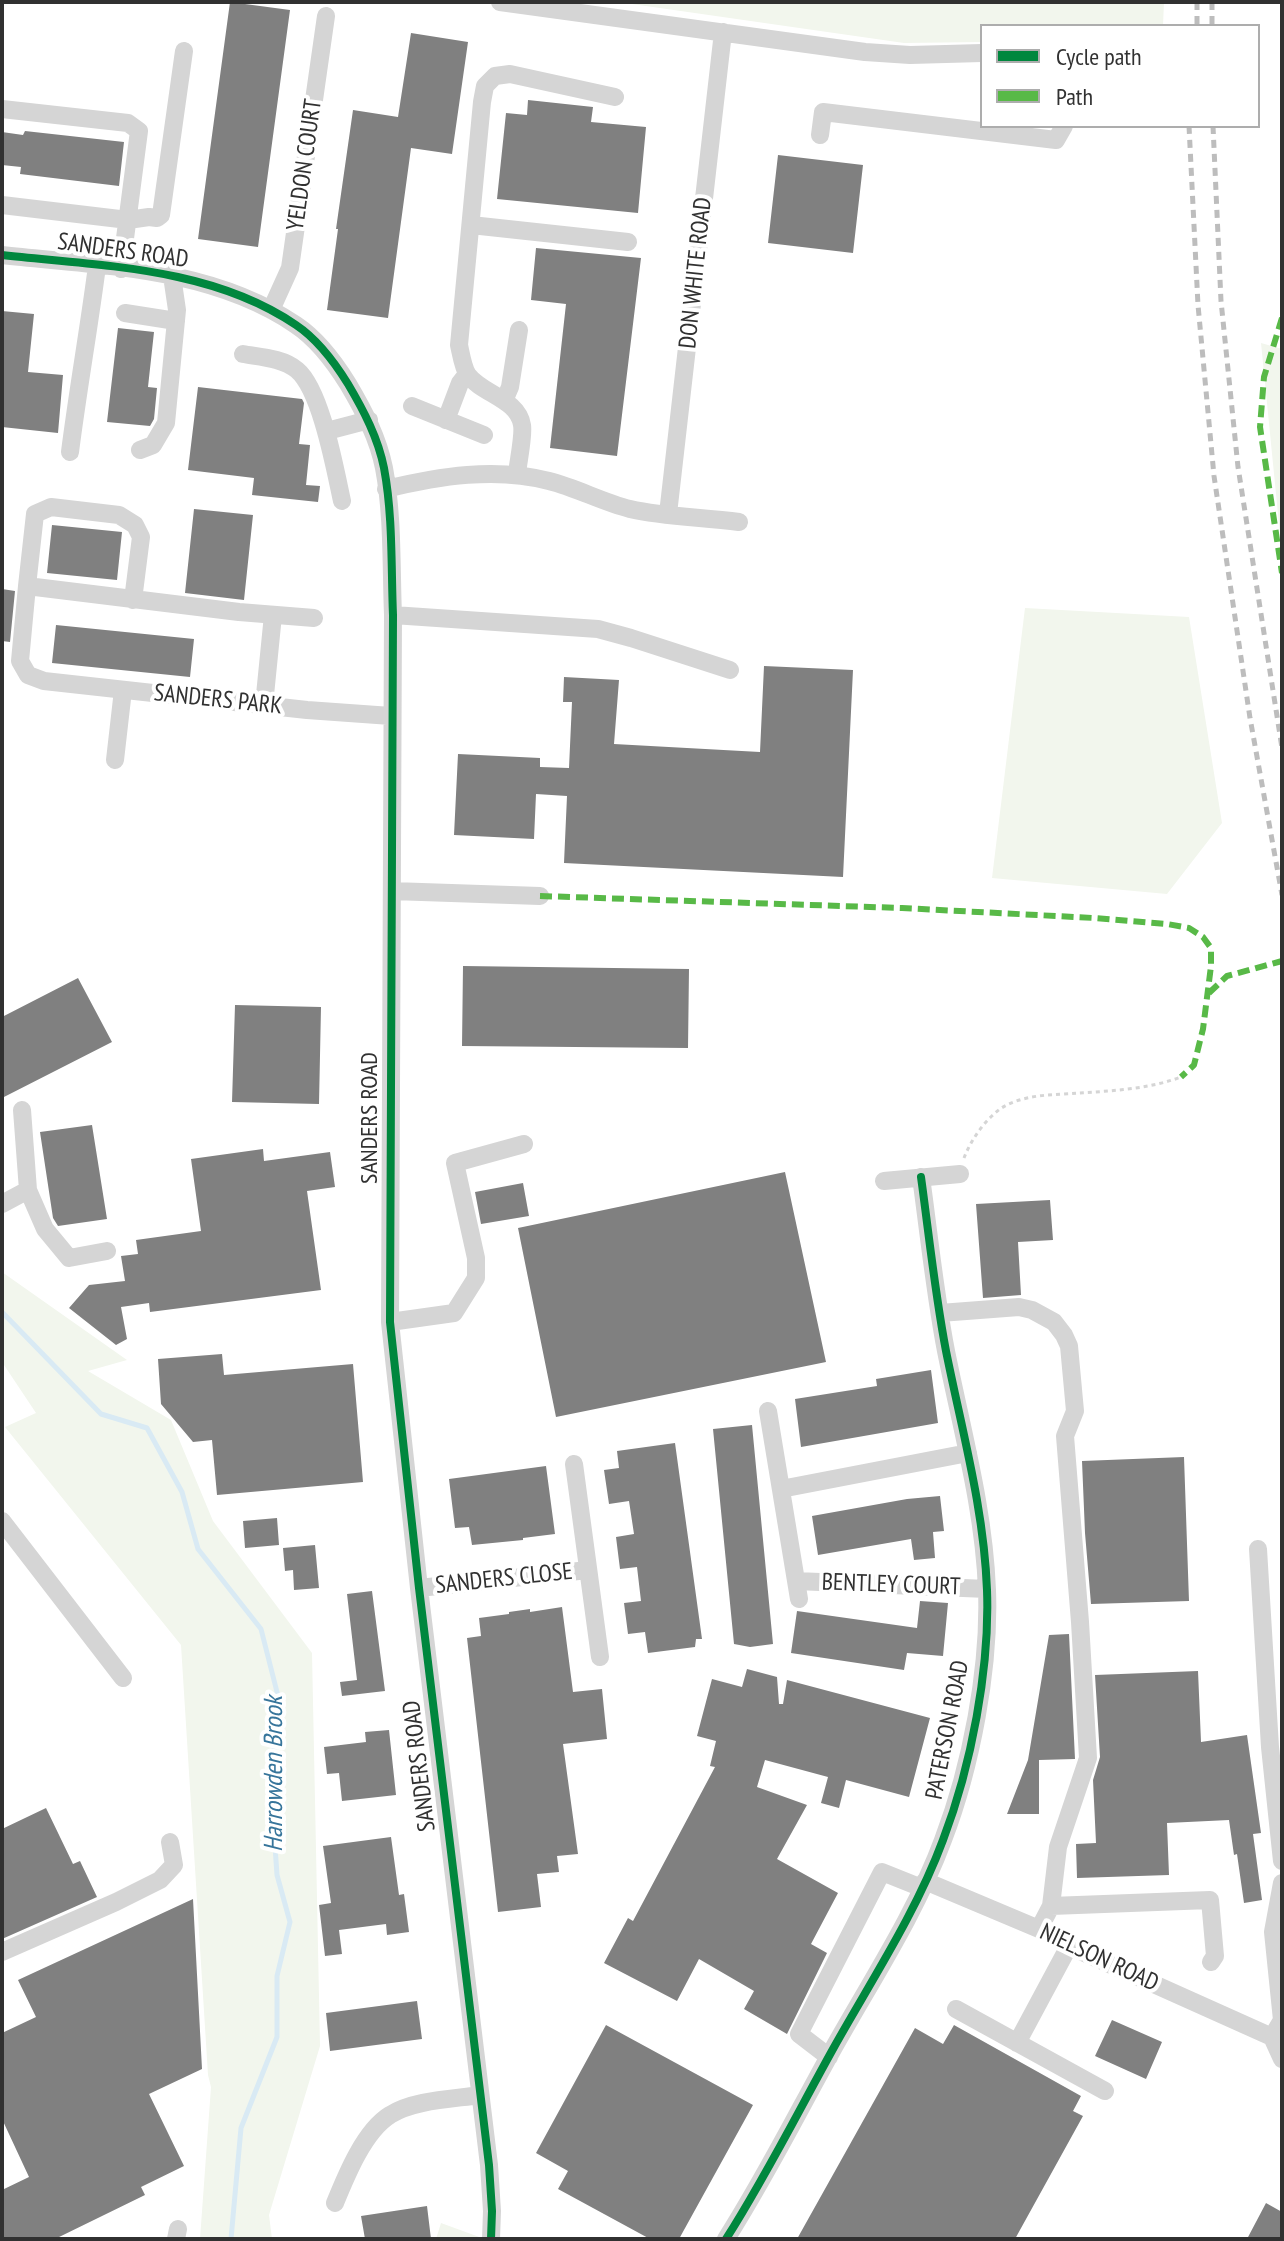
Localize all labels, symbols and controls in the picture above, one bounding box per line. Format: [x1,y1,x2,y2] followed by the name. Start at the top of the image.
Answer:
[980,24,1260,128] legend
[1056,41,1142,72] text: Cycle path
[1056,81,1093,112] text: Path
[282,98,328,232] street label: YELDON COURT
[674,196,718,350] street label: DON WHITE ROAD
[56,228,190,274] street label: SANDERS ROAD
[153,679,283,721] street label: SANDERS PARK
[356,1052,384,1184] street label: SANDERS ROAD
[434,1557,574,1601] street label: SANDERS CLOSE
[821,1568,961,1602] street label: BENTLEY COURT
[920,1658,976,1802] street label: PATERSON ROAD
[259,1696,291,1852] water label: Harrowden Brook
[398,1699,442,1833] street label: SANDERS ROAD
[1035,1918,1163,1998] street label: NIELSON ROAD

